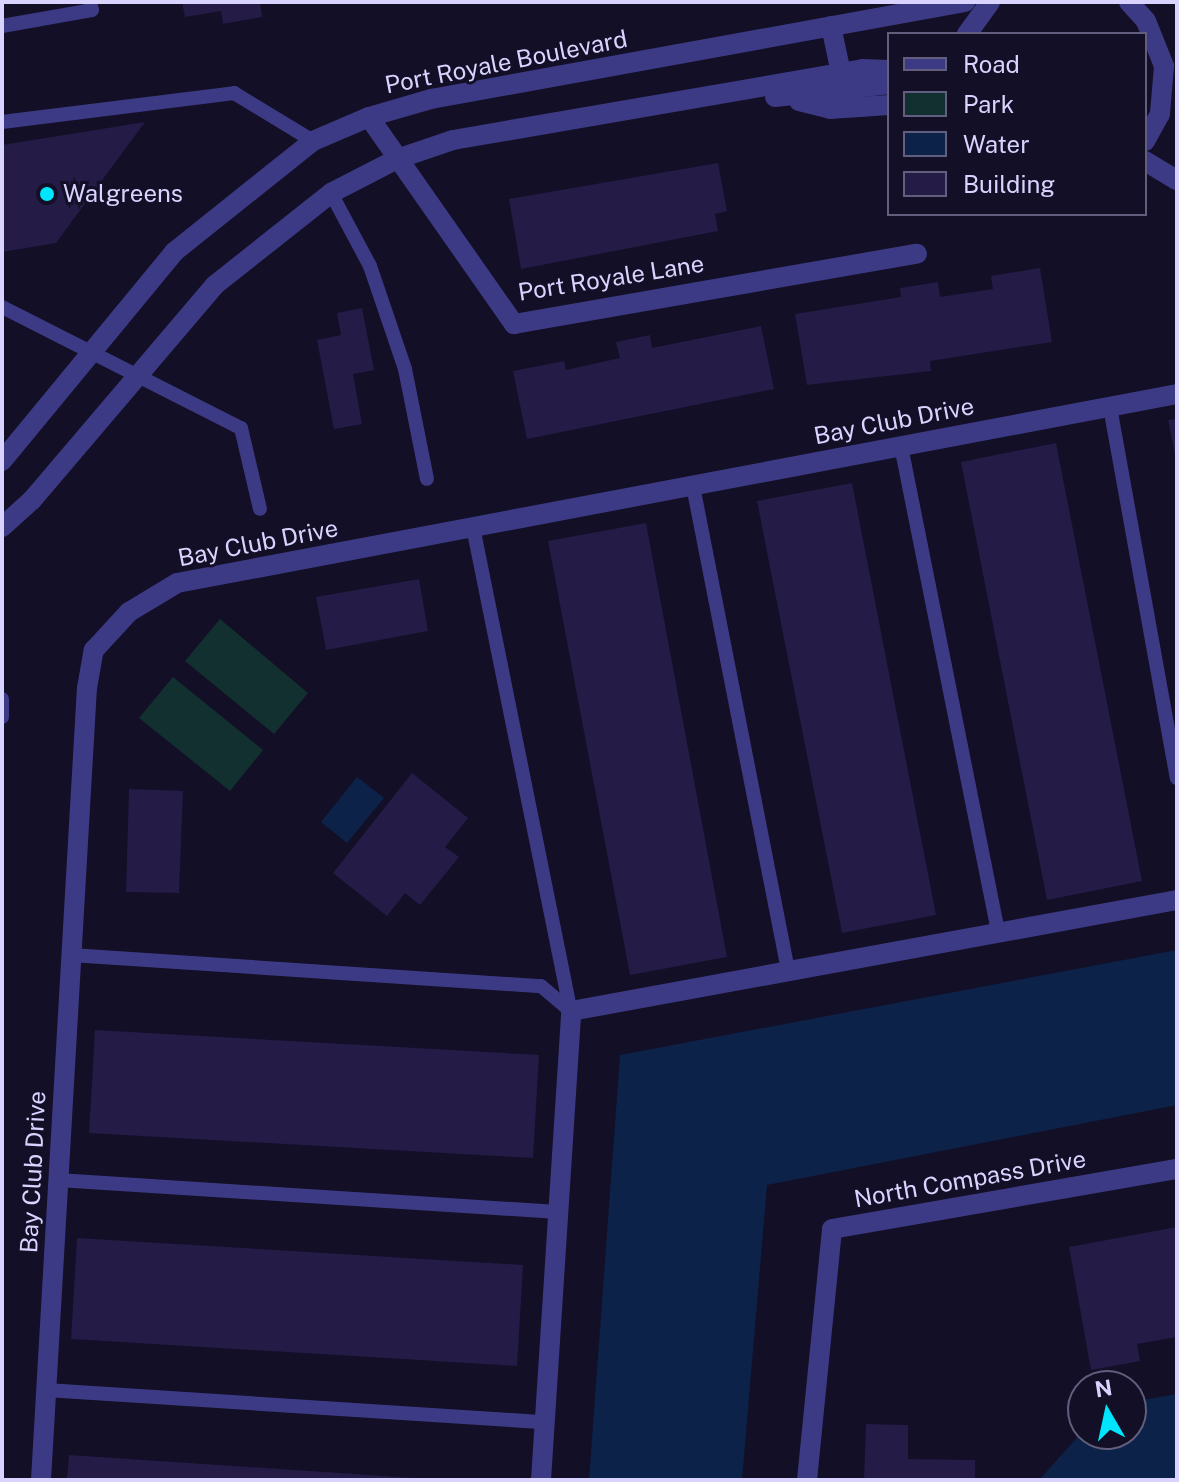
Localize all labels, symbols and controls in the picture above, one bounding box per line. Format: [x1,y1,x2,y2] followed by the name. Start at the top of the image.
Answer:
[382,24,630,100] street label: Port Royale Boulevard
[887,32,1147,216] legend
[963,50,1020,78] text: Road
[963,90,1014,118] text: Park
[963,130,1030,158] text: Water
[963,170,1055,198] text: Building
[63,180,183,208] place label: Walgreens
[38,185,56,203] marker: Walgreens
[516,249,706,307] street label: Port Royale Lane
[811,391,977,451] street label: Bay Club Drive
[175,513,341,573] street label: Bay Club Drive
[14,1090,52,1254] street label: Bay Club Drive
[852,1144,1088,1214] street label: North Compass Drive
[1067,1370,1147,1450] north arrow
[1093,1374,1114,1402] text: N

